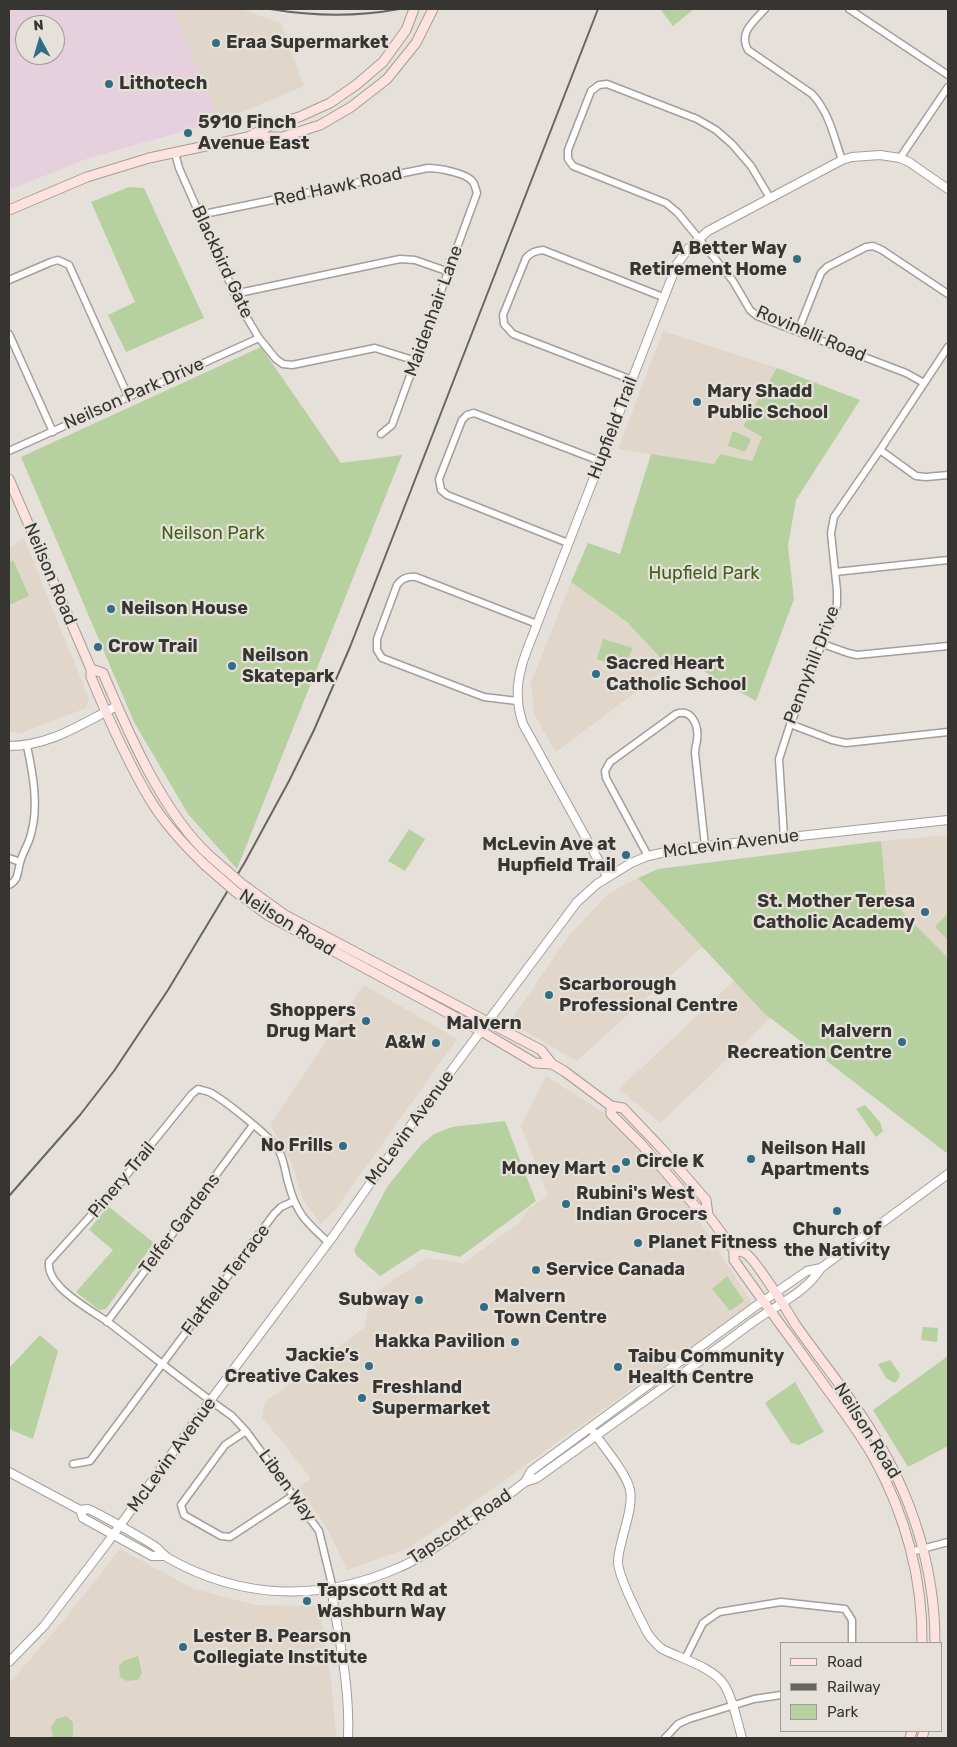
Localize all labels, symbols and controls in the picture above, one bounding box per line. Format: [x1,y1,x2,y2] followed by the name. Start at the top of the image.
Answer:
[15,15,65,65] north arrow
[33,17,44,35] text: N
[226,32,389,54] place label: Eraa Supermarket
[210,37,222,49] marker: Eraa Supermarket
[119,73,207,95] place label: Lithotech
[103,78,115,90] marker: Lithotech
[198,112,309,154] place label: 5910 Finch Avenue East
[182,127,194,139] marker: 5910 Finch Avenue East
[272,163,404,211] street label: Red Hawk Road
[187,202,257,322] street label: Blackbird Gate
[629,238,787,280] place label: A Better Way Retirement Home
[400,243,468,379] street label: Maidenhair Lane
[791,253,803,265] marker: A Better Way Retirement Home
[753,301,869,367] street label: Rovinelli Road
[60,353,208,435] street label: Neilson Park Drive
[584,374,642,482] street label: Hupfield Trail
[707,381,828,424] place label: Mary Shadd Public School
[691,396,703,408] marker: Mary Shadd Public School
[19,520,81,628] street label: Neilson Road
[161,523,265,545] park label: Neilson Park
[648,563,760,585] park label: Hupfield Park
[121,598,248,620] place label: Neilson House
[105,603,117,615] marker: Neilson House
[780,603,844,727] street label: Pennyhill Drive
[108,636,198,658] place label: Crow Trail
[92,641,104,653] marker: Crow Trail
[242,645,335,688] place label: Neilson Skatepark
[606,653,746,696] place label: Sacred Heart Catholic School
[226,660,238,672] marker: Neilson Skatepark
[590,668,602,680] marker: Sacred Heart Catholic School
[662,825,800,863] street label: McLevin Avenue
[482,834,616,876] place label: McLevin Ave at Hupfield Trail
[620,849,632,861] marker: McLevin Ave at Hupfield Trail
[235,885,339,961] street label: Neilson Road
[753,891,915,934] place label: St. Mother Teresa Catholic Academy
[919,906,931,918] marker: St. Mother Teresa Catholic Academy
[559,974,738,1016] place label: Scarborough Professional Centre
[543,989,555,1001] marker: Scarborough Professional Centre
[266,1000,356,1042] place label: Shoppers Drug Mart
[446,1013,522,1035] district label: Malvern
[360,1015,372,1027] marker: Shoppers Drug Mart
[727,1021,892,1064] place label: Malvern Recreation Centre
[385,1032,426,1054] place label: A&W
[896,1036,908,1048] marker: Malvern Recreation Centre
[430,1037,442,1049] marker: A&W
[361,1066,459,1190] street label: McLevin Avenue
[261,1135,333,1157] place label: No Frills
[84,1138,160,1222] street label: Pinery Trail
[761,1138,869,1180] place label: Neilson Hall Apartments
[337,1140,349,1152] marker: No Frills
[636,1151,704,1173] place label: Circle K
[745,1153,757,1165] marker: Neilson Hall Apartments
[620,1156,632,1168] marker: Circle K
[502,1158,606,1180] place label: Money Mart
[610,1163,622,1175] marker: Money Mart
[135,1169,225,1279] street label: Telfer Gardens
[576,1183,707,1226] place label: Rubini's West Indian Grocers
[560,1198,572,1210] marker: Rubini's West Indian Grocers
[831,1205,843,1217] marker: Church of the Nativity
[784,1219,890,1262] place label: Church of the Nativity
[177,1220,275,1340] street label: Flatfield Terrace
[648,1232,777,1254] place label: Planet Fitness
[632,1237,644,1249] marker: Planet Fitness
[546,1259,685,1281] place label: Service Canada
[530,1264,542,1276] marker: Service Canada
[494,1286,607,1328] place label: Malvern Town Centre
[339,1289,409,1311] place label: Subway
[413,1294,425,1306] marker: Subway
[478,1301,490,1313] marker: Malvern Town Centre
[375,1331,505,1353] place label: Hakka Pavilion
[509,1336,521,1348] marker: Hakka Pavilion
[225,1345,359,1388] place label: Jackie’s Creative Cakes
[628,1346,784,1388] place label: Taibu Community Health Centre
[363,1360,375,1372] marker: Jackie’s Creative Cakes
[612,1361,624,1373] marker: Taibu Community Health Centre
[372,1377,490,1420] place label: Freshland Supermarket
[829,1379,905,1483] street label: Neilson Road
[356,1392,368,1404] marker: Freshland Supermarket
[123,1393,221,1517] street label: McLevin Avenue
[253,1446,321,1526] street label: Liben Way
[404,1485,516,1569] street label: Tapscott Road
[317,1580,447,1622] place label: Tapscott Rd at Washburn Way
[301,1595,313,1607] marker: Tapscott Rd at Washburn Way
[193,1626,368,1668] place label: Lester B. Pearson Collegiate Institute
[177,1641,189,1653] marker: Lester B. Pearson Collegiate Institute
[780,1642,942,1732] legend
[827,1653,863,1671] text: Road
[827,1678,881,1696] text: Railway
[827,1703,858,1721] text: Park

